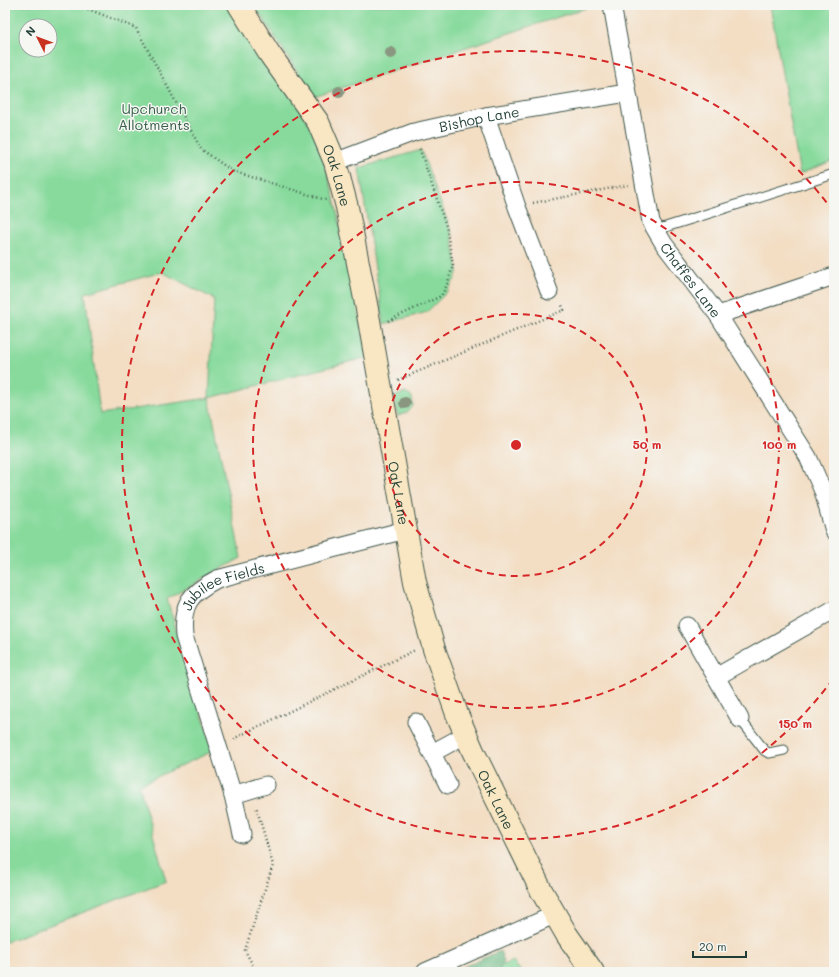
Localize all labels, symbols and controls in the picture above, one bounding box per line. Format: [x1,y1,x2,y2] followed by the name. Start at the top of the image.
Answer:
[18,18,58,58] north arrow
[22,23,39,39] text: N
[118,99,190,134] park label: Upchurch Allotments
[437,101,521,136] street label: Bishop Lane
[319,141,356,208] street label: Oak Lane
[656,238,726,321] street label: Chaffes Lane
[633,436,661,452] text: 50 m
[762,436,796,452] text: 100 m
[509,438,523,452] centre of rings
[384,460,414,526] street label: Oak Lane
[176,558,266,613] street label: Jubilee Fields
[778,715,812,731] text: 150 m
[474,766,519,832] street label: Oak Lane
[693,933,746,959] scale bar
[699,938,727,954] text: 20 m

